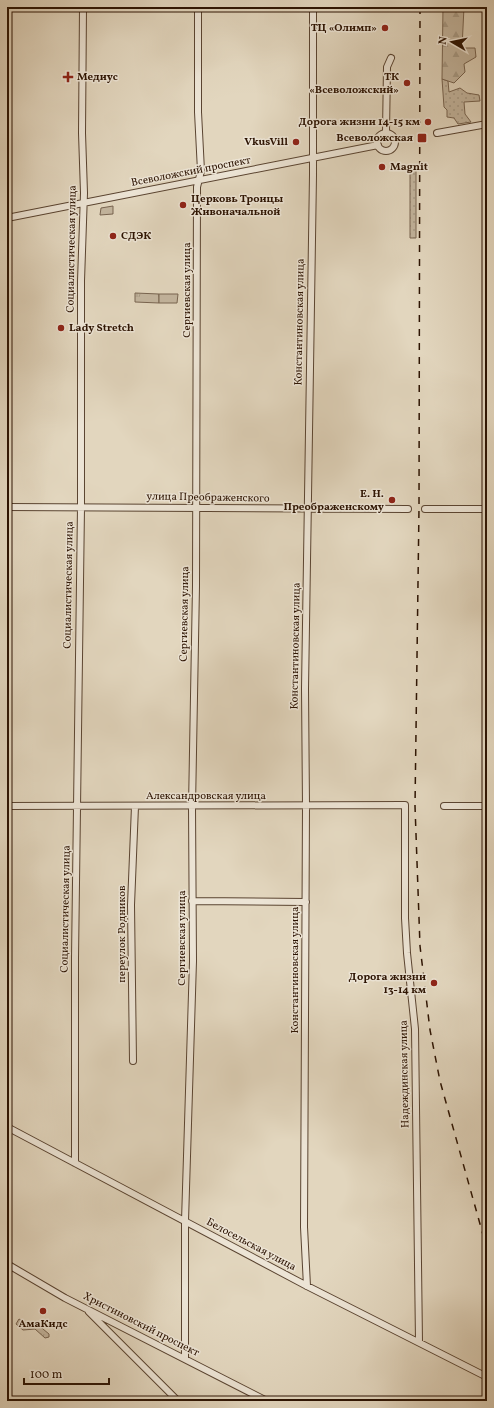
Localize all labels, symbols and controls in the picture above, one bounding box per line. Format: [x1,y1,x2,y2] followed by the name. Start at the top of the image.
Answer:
[311,21,377,36] place label: ТЦ «Олимп»
[432,22,472,62] north arrow
[380,23,390,33] marker: ТЦ «Олимп»
[436,36,452,46] text: N
[77,70,118,85] place label: Медиус
[309,70,399,98] place label: ТК «Всеволожский»
[62,71,74,83] marker: Медиус
[402,78,412,88] marker: ТК «Всеволожский»
[298,115,421,130] place label: Дорога жизни 14-15 км
[423,117,433,127] marker: Дорога жизни 14-15 км
[336,131,413,146] place label: Всеволожская
[416,132,428,144] marker: Всеволожская
[244,135,288,150] place label: VkusVill
[291,137,301,147] marker: VkusVill
[130,153,252,191] street label: Всеволожский проспект
[390,160,428,175] place label: Magnit
[377,162,387,172] marker: Magnit
[63,185,81,313] street label: Социалистическая улица
[191,192,283,220] place label: Церковь Троицы Живоначальной
[178,200,188,210] marker: Церковь Троицы Живоначальной
[121,229,151,244] place label: СДЭК
[108,231,118,241] marker: СДЭК
[180,242,195,338] street label: Сергиевская улица
[291,258,309,386] street label: Константиновская улица
[69,321,134,336] place label: Lady Stretch
[56,323,66,333] marker: Lady Stretch
[283,487,385,515] place label: Е. Н. Преображенскому
[146,489,270,507] street label: улица Преображенского
[387,495,397,505] marker: Е. Н. Преображенскому
[60,521,78,649] street label: Социалистическая улица
[177,566,193,662] street label: Сергиевская улица
[287,582,305,710] street label: Константиновская улица
[146,789,267,804] street label: Александровская улица
[57,845,75,973] street label: Социалистическая улица
[115,885,130,983] street label: переулок Родников
[175,890,190,986] street label: Сергиевская улица
[288,906,303,1034] street label: Константиновская улица
[349,970,427,998] place label: Дорога жизни 13-14 км
[429,978,439,988] marker: Дорога жизни 13-14 км
[397,1019,413,1128] street label: Надеждинская улица
[203,1215,299,1275] street label: Белосельская улица
[80,1289,202,1361] street label: Христиновский проспект
[38,1306,48,1316] marker: АмаКидс
[18,1317,68,1332] place label: АмаКидс
[24,1360,109,1386] scale bar
[30,1367,63,1383] text: 100 m

